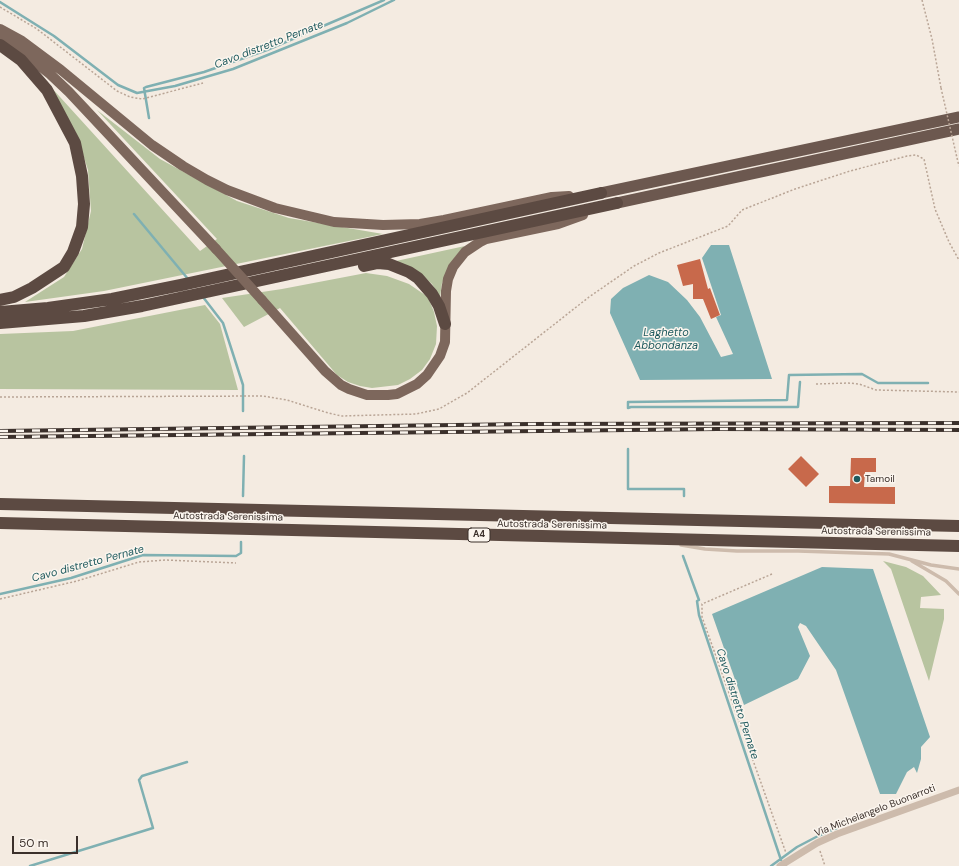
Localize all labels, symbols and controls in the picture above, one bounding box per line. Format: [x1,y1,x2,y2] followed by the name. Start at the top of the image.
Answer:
[213,18,325,72] water label: Cavo distretto Pernate
[634,326,698,352] water label: Laghetto Abbondanza
[865,473,895,485] place label: Tamoil
[852,474,862,484] marker: Tamoil
[173,510,283,524] street label: Autostrada Serenissima
[497,518,607,532] street label: Autostrada Serenissima
[821,525,931,539] street label: Autostrada Serenissima
[468,528,490,542] road number: A4
[30,543,146,585] water label: Cavo distretto Pernate
[713,647,761,761] water label: Cavo distretto Pernate
[813,782,937,840] street label: Via Michelangelo Buonarroti
[14,828,80,854] scale bar
[19,835,48,851] text: 50 m

